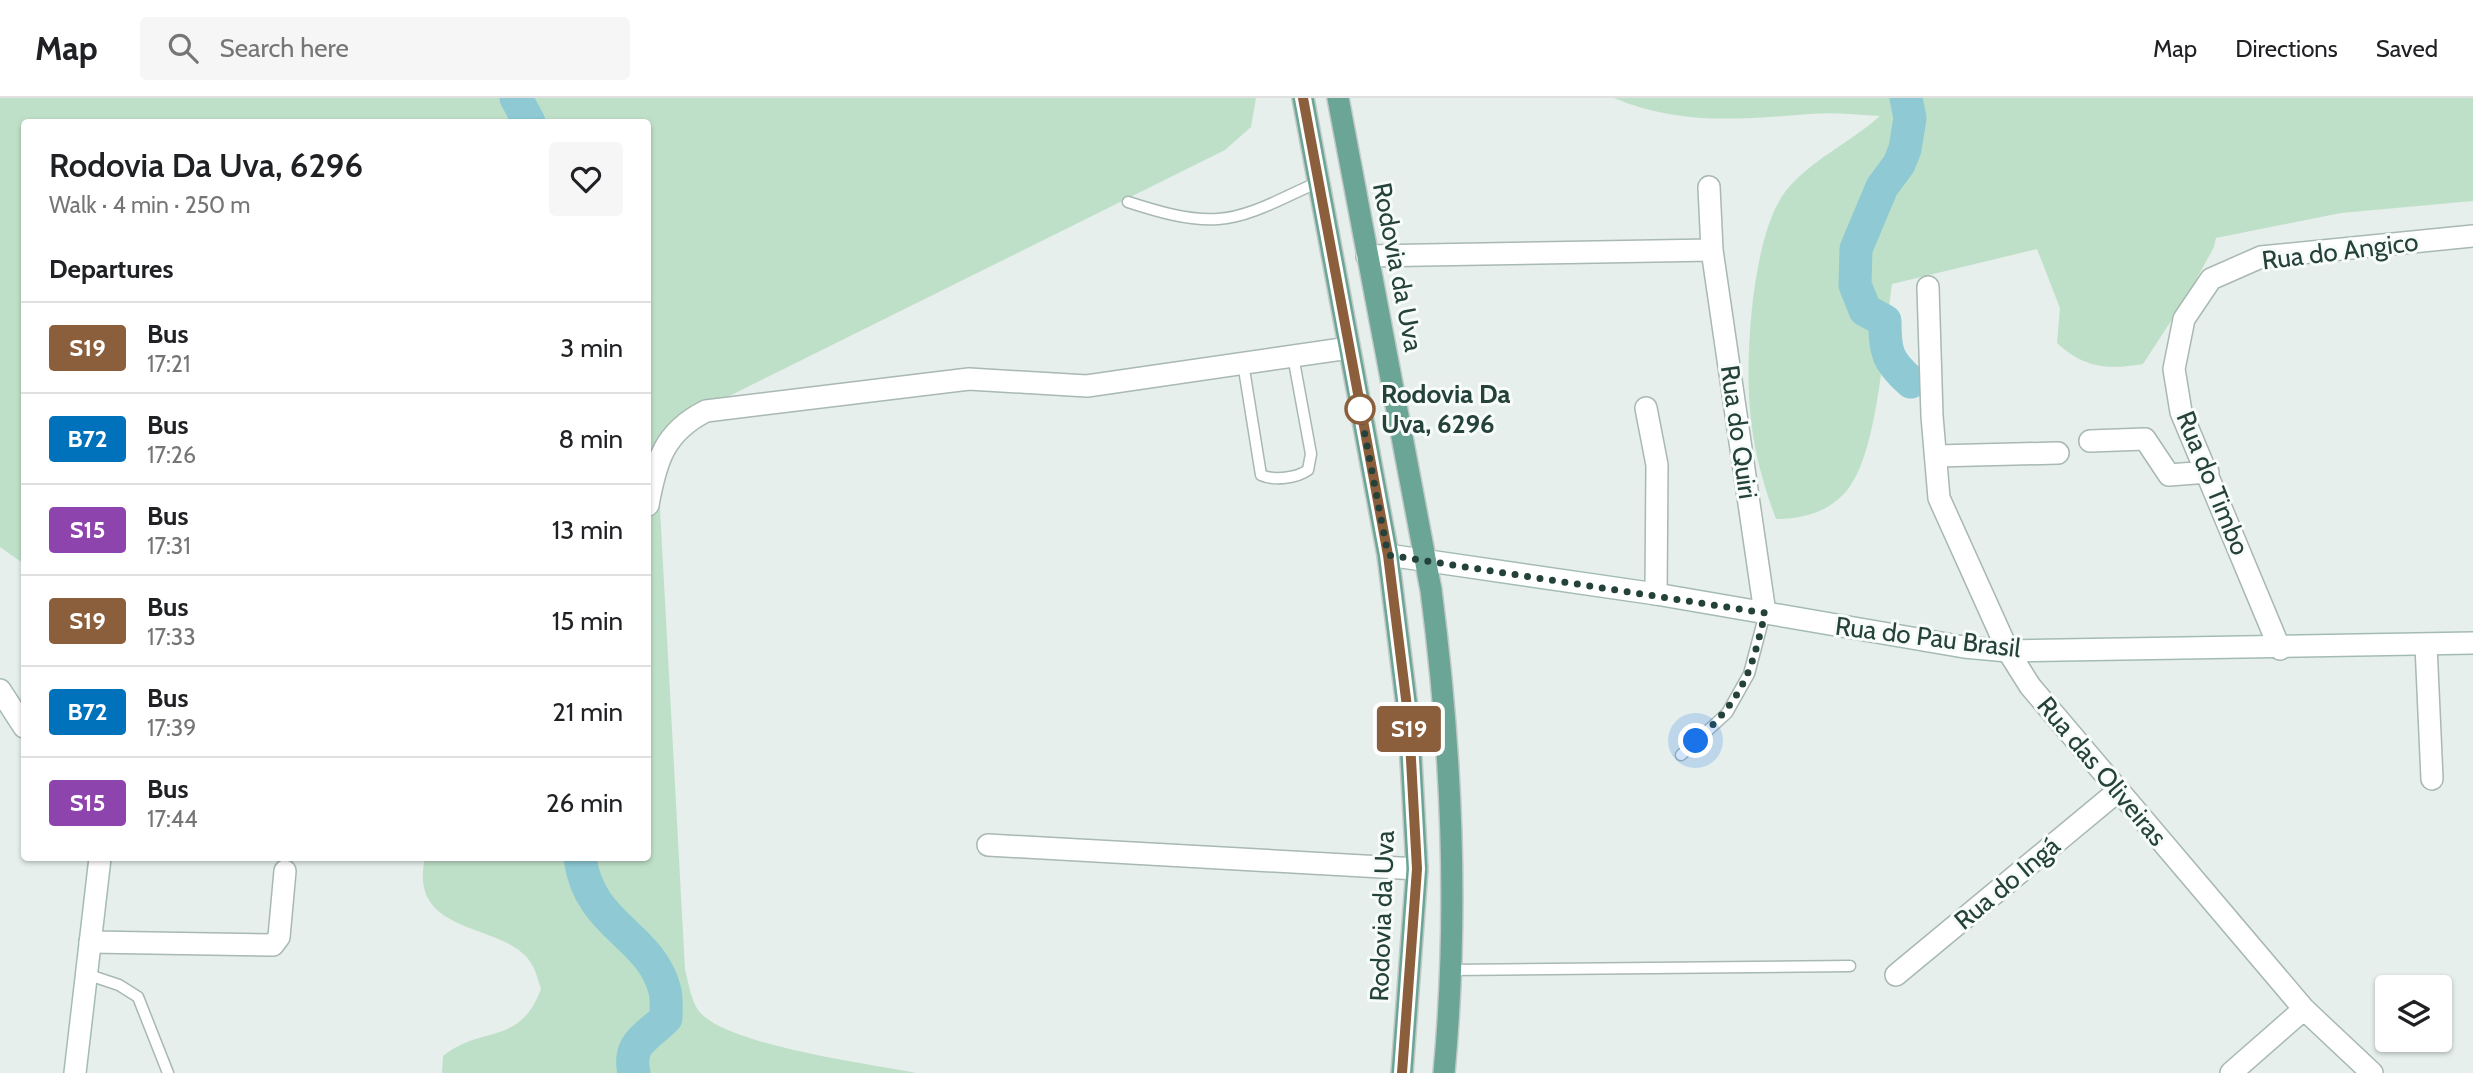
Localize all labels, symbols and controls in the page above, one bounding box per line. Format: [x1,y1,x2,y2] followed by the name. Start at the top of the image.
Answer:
[140,17,630,80] search box
[35,28,98,68] text: Map
[164,29,202,67] icon: search
[220,32,349,64] text: Search here
[2153,34,2197,63] text: Map
[2235,34,2338,63] text: Directions
[2376,34,2438,63] text: Saved
[549,142,623,216] button: heart
[49,145,363,185] text: Rodovia Da Uva, 6296
[1366,180,1430,355] street label: Rodovia da Uva
[49,191,251,219] text: Walk · 4 min · 250 m
[2260,226,2420,276] street label: Rua do Angico
[49,253,173,285] text: Departures
[147,318,188,350] text: Bus
[560,332,623,364] text: 3 min
[69,333,106,362] text: S19
[147,350,190,378] text: 17:21
[1714,363,1764,501] street label: Rua do Quiri
[1381,378,1510,440] place label: Rodovia Da Uva, 6296
[1345,394,1375,424] marker: Rodovia Da Uva, 6296
[2170,406,2256,560] street label: Rua do Timbo
[147,409,188,441] text: Bus
[559,423,623,455] text: 8 min
[68,424,107,453] text: B72
[147,441,196,469] text: 17:26
[147,500,188,532] text: Bus
[552,514,623,546] text: 13 min
[70,515,105,544] text: S15
[147,532,191,560] text: 17:31
[147,591,188,623] text: Bus
[552,605,623,637] text: 15 min
[69,606,106,635] text: S19
[1833,610,2023,664] street label: Rua do Pau Brasil
[147,623,196,651] text: 17:33
[147,682,188,714] text: Bus
[2030,690,2174,852] street label: Rua das Oliveiras
[552,696,623,728] text: 21 min
[68,697,107,726] text: B72
[1369,706,1449,752] line badge: S19
[147,714,196,742] text: 17:39
[1391,714,1427,743] text: S19
[1678,723,1713,758] your location
[147,773,188,805] text: Bus
[546,787,623,819] text: 26 min
[70,788,105,817] text: S15
[147,805,197,833] text: 17:44
[1363,829,1401,1002] street label: Rodovia da Uva
[1948,829,2067,936] street label: Rua do Ingá
[2375,975,2452,1052] map controls
[2375,975,2452,1052] button: layers

